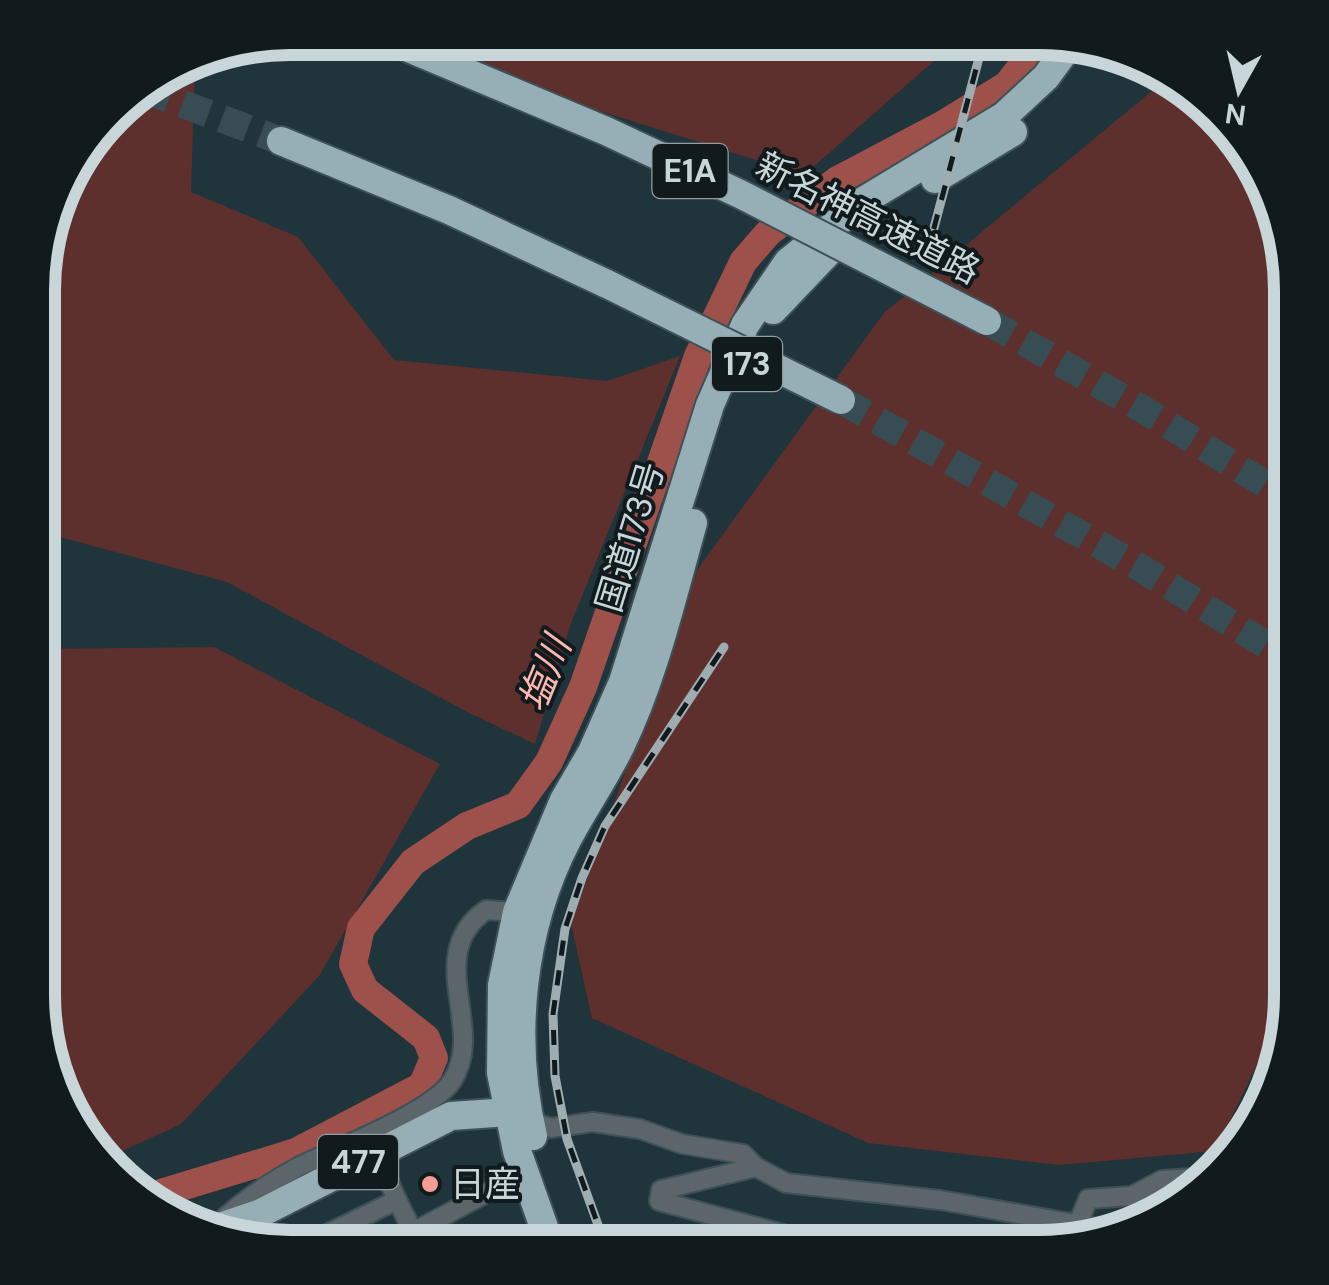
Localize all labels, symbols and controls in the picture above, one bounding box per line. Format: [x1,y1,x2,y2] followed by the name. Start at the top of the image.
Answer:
[1189,40,1289,140] north arrow
[1223,95,1248,134] text: N
[748,142,988,294] street label: 新名神高速道路
[652,144,728,198] road number: E1A
[712,337,782,391] road number: 173
[585,456,675,618] street label: 国道173号
[508,626,584,719] water label: 塩川
[318,1135,398,1189] road number: 477
[450,1161,520,1207] place label: 日産
[419,1173,441,1195] marker: 日産

